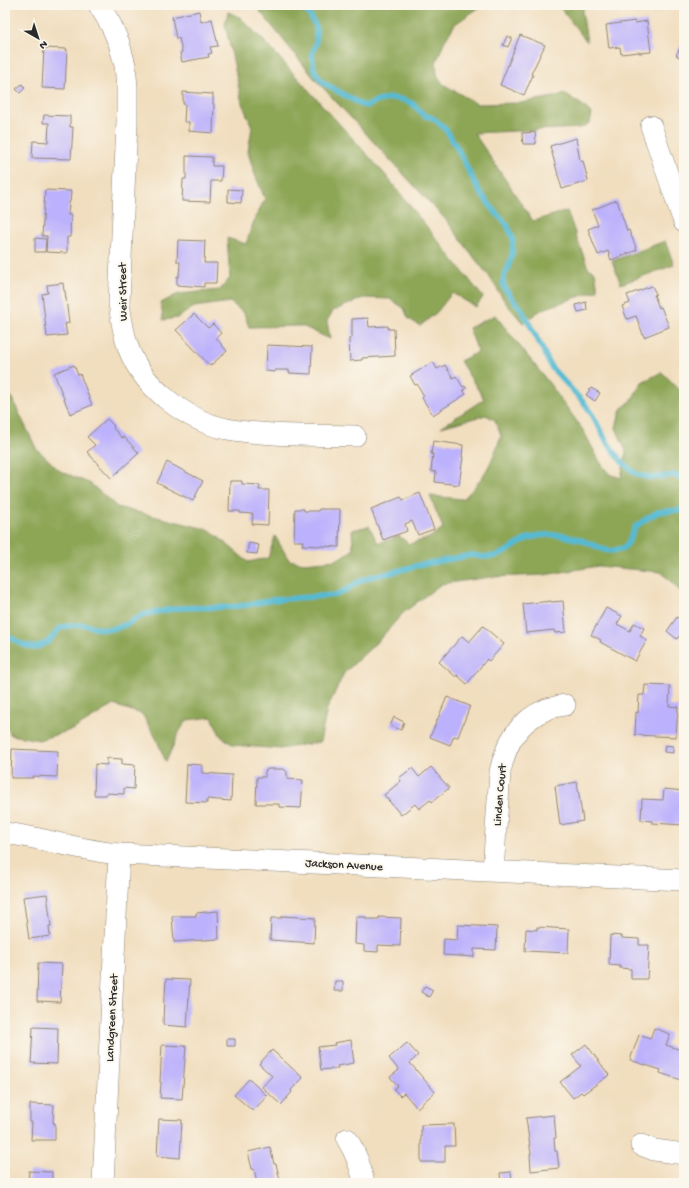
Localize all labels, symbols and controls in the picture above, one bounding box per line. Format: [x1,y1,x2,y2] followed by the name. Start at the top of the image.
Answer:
[18,18,58,58] north arrow
[36,37,50,51] text: N
[116,262,132,321] street label: Weir Street
[491,763,511,827] street label: Linden Court
[305,857,384,875] street label: Jackson Avenue
[104,973,122,1062] street label: Landgreen Street

